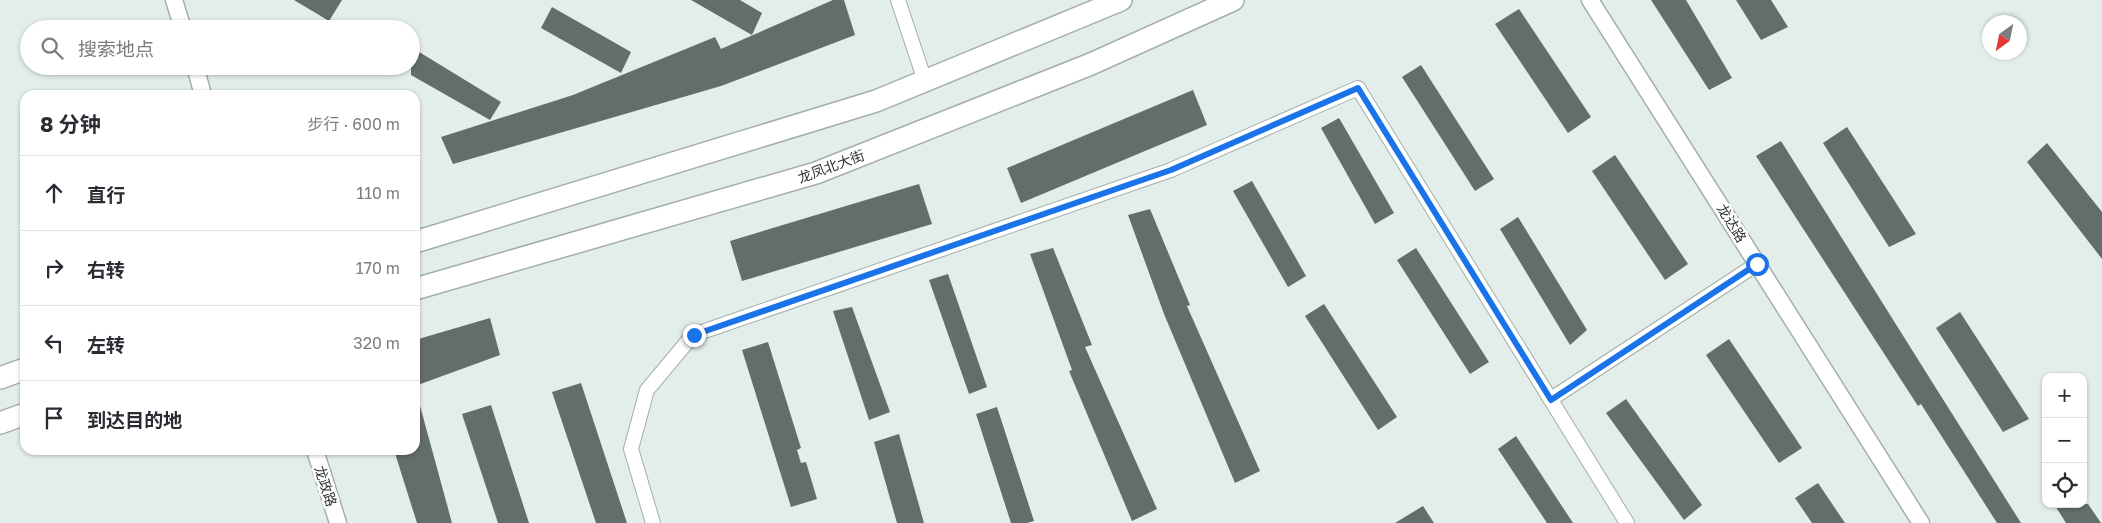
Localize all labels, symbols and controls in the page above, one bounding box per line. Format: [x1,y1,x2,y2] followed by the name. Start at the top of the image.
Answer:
[1982,15,2027,60] north arrow
[20,20,420,75] search box
[38,34,66,62] icon: search
[78,37,154,60] text: 搜索地点
[40,111,101,137] text: 8 分钟
[308,114,400,134] text: 步行 · 600 m
[795,146,867,186] street label: 龙凤北大街
[40,179,68,207] icon: ahead
[87,183,125,206] text: 直行
[356,183,400,203] text: 110 m
[1714,201,1750,245] street label: 龙达路
[1746,253,1769,276] route start
[40,254,68,282] icon: right
[87,258,125,281] text: 右转
[356,258,400,278] text: 170 m
[683,324,706,347] route end
[40,329,68,357] icon: left
[87,333,125,356] text: 左转
[353,333,400,353] text: 320 m
[2042,373,2087,508] map controls
[2042,373,2087,418] button: +
[40,404,68,432] icon: arrive
[87,408,182,431] text: 到达目的地
[2042,418,2087,463] button: −
[311,463,341,509] street label: 龙政路
[2042,463,2087,508] button: locate

